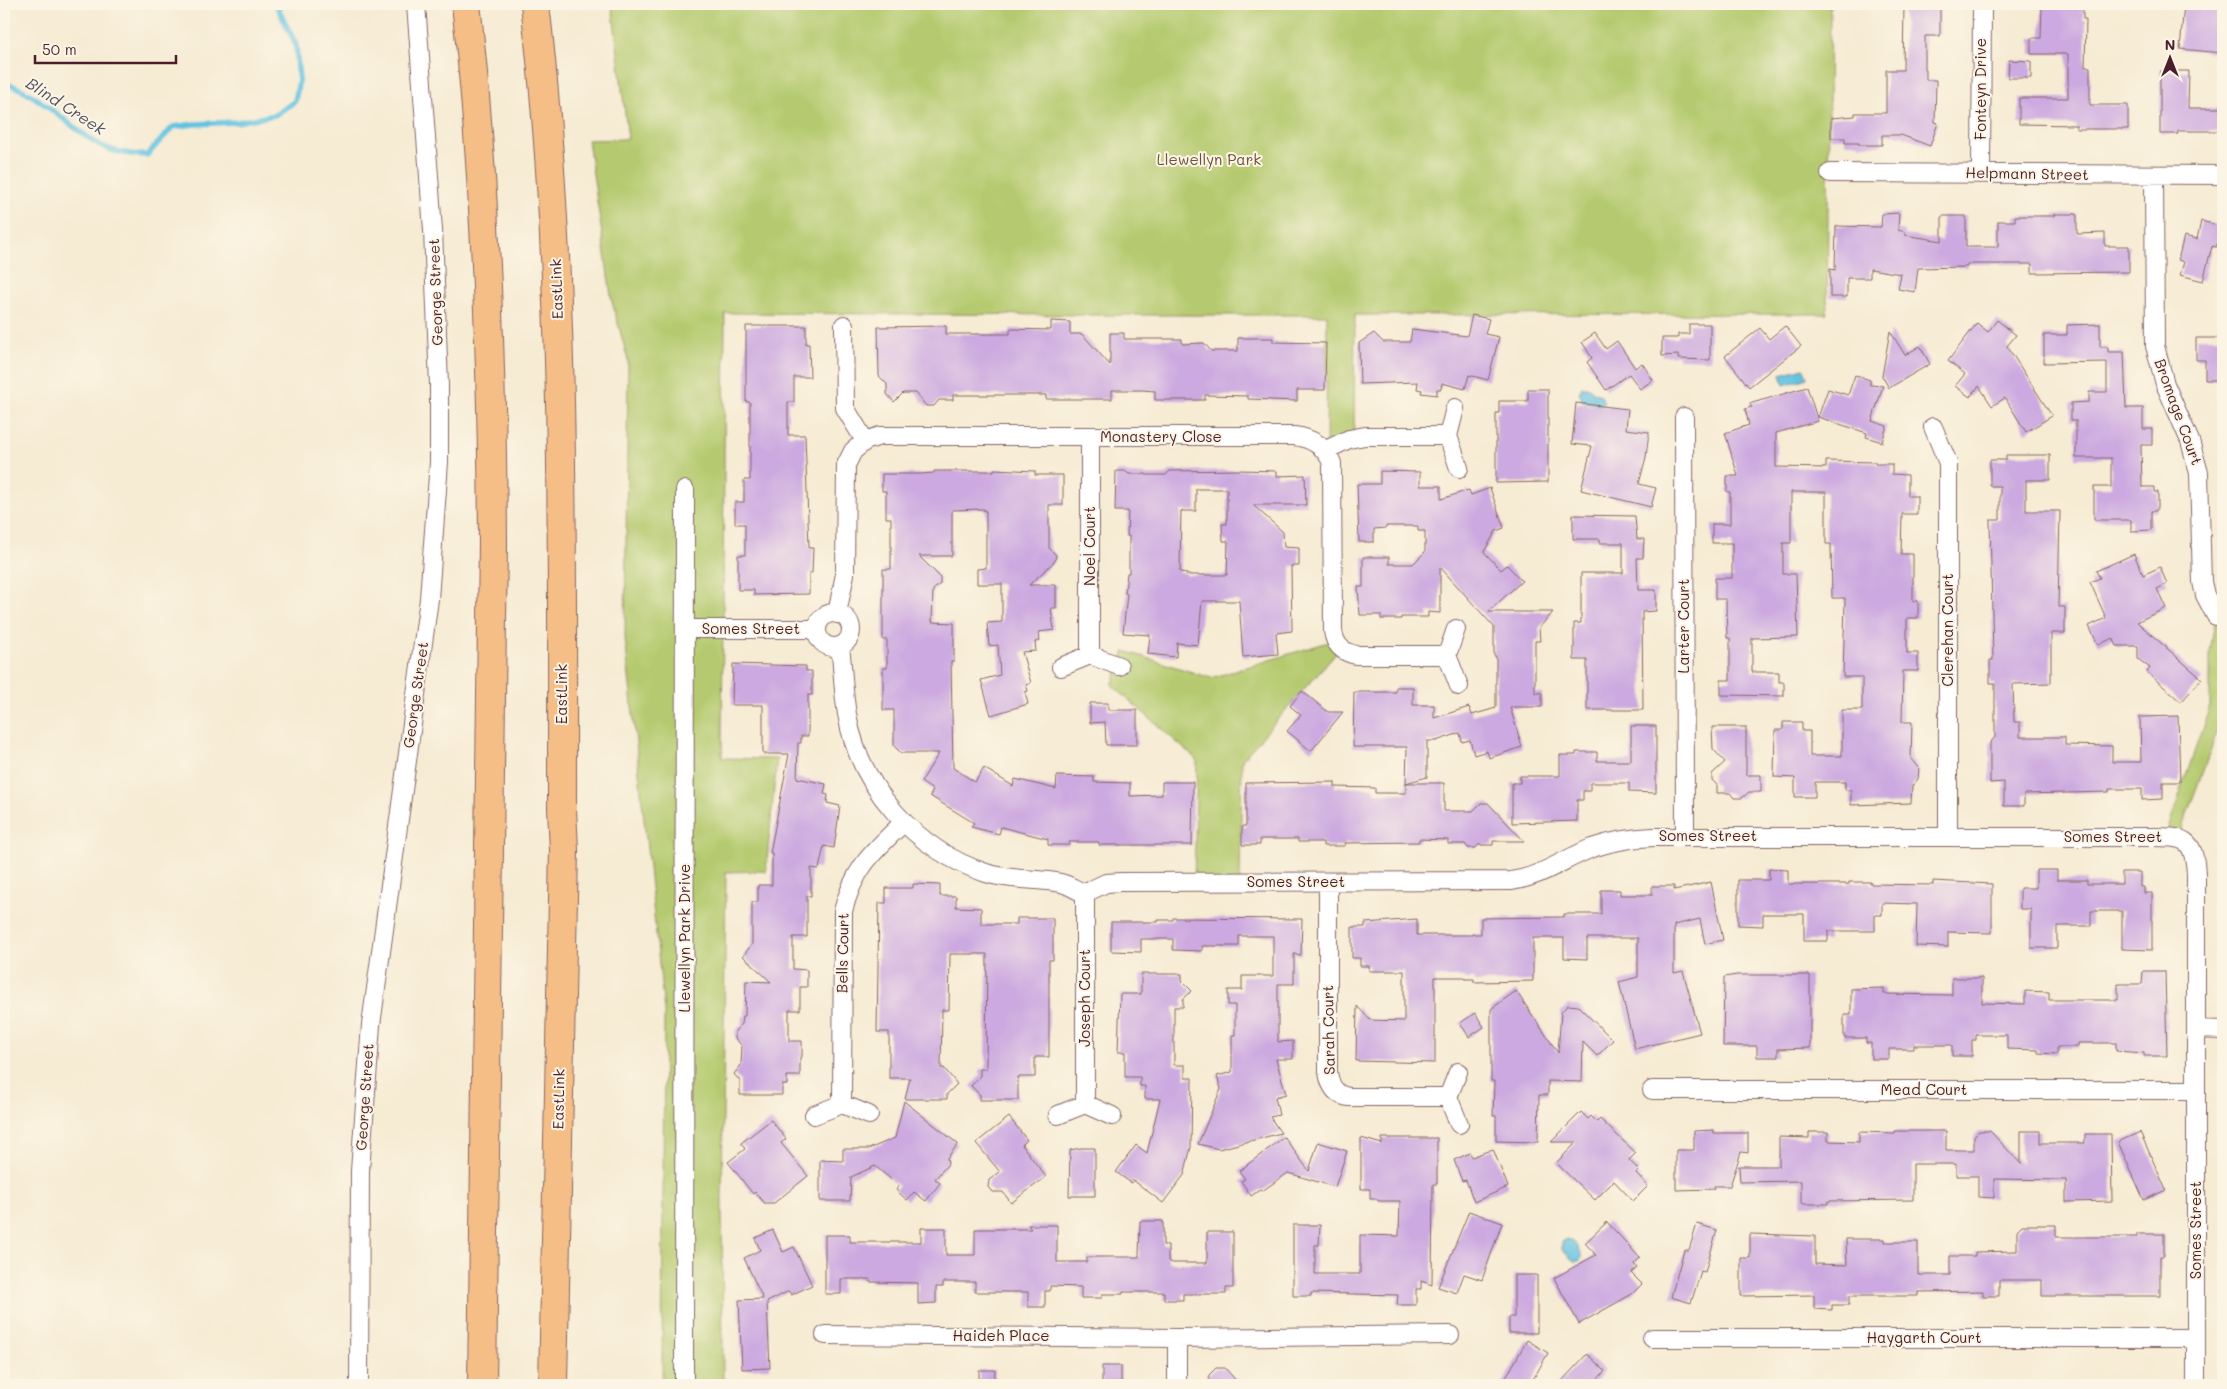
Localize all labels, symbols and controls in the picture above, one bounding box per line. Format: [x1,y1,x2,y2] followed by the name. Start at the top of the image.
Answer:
[35,32,176,64] scale bar
[2144,32,2194,82] north arrow
[2165,35,2175,54] text: N
[1970,38,1990,140] street label: Fonteyn Drive
[42,39,77,59] text: 50 m
[22,72,110,139] water label: Blind Creek
[1157,149,1261,169] park label: Llewellyn Park
[1965,162,2089,184] street label: Helpmann Street
[423,238,447,346] street label: George Street
[545,258,567,320] street label: EastLink
[2150,356,2207,468] street label: Bromage Court
[1100,426,1222,446] street label: Monastery Close
[1079,506,1099,586] street label: Noel Court
[1937,573,1957,687] street label: Clerehan Court
[1673,579,1693,673] street label: Larter Court
[702,618,800,638] street label: Somes Street
[398,640,432,749] street label: George Street
[551,664,571,724] street label: EastLink
[1659,825,1757,845] street label: Somes Street
[2064,826,2162,846] street label: Somes Street
[674,864,694,1012] street label: Llewellyn Park Drive
[1247,871,1345,891] street label: Somes Street
[831,913,853,993] street label: Bells Court
[1074,949,1094,1047] street label: Joseph Court
[1317,985,1339,1075] street label: Sarah Court
[350,1043,378,1151] street label: George Street
[547,1068,569,1129] street label: EastLink
[1881,1079,1967,1099] street label: Mead Court
[2185,1181,2205,1279] street label: Somes Street
[952,1325,1050,1345] street label: Haideh Place
[1866,1327,1982,1347] street label: Haygarth Court

